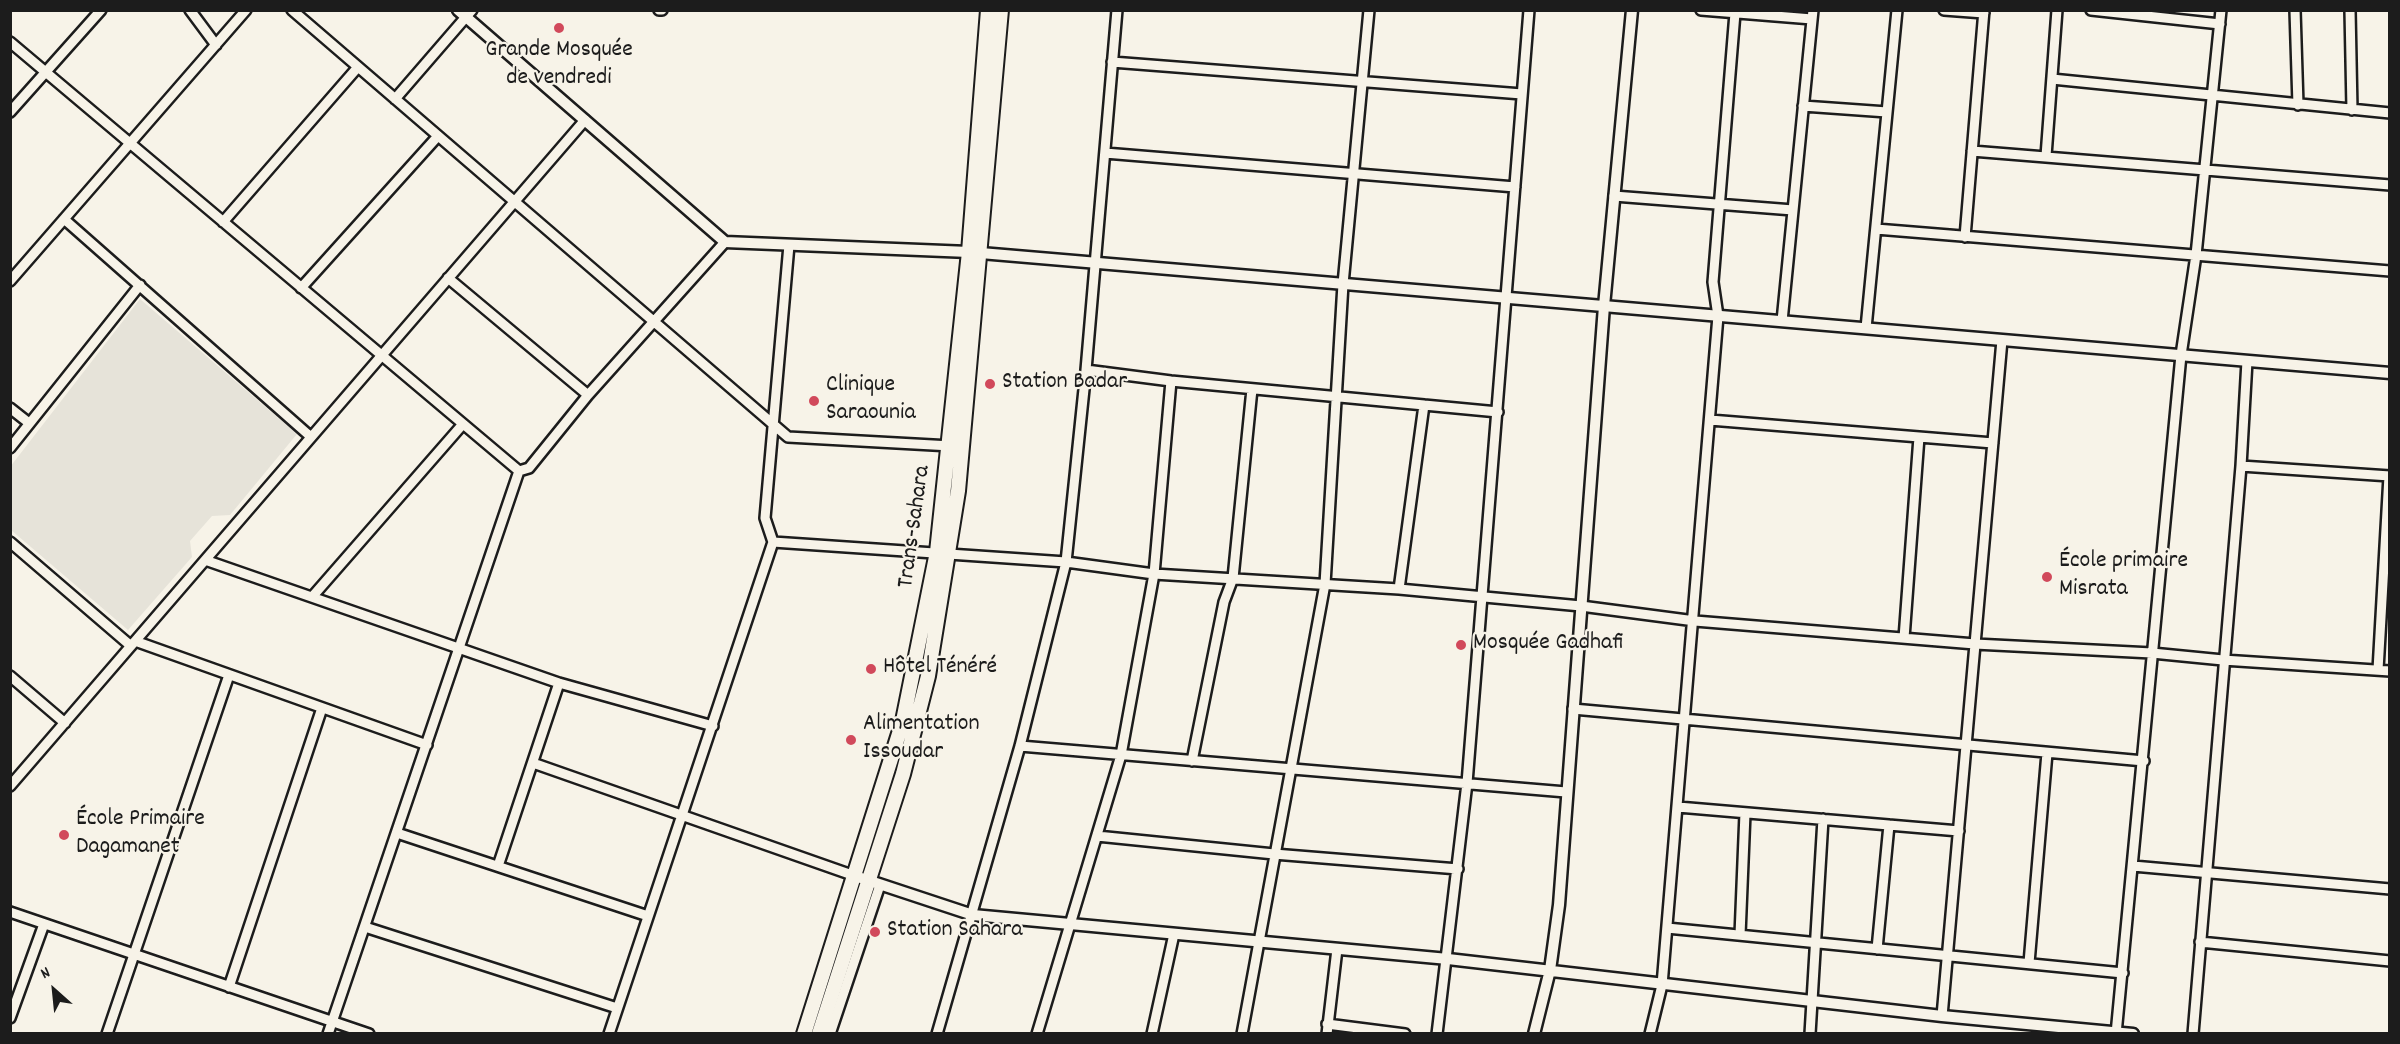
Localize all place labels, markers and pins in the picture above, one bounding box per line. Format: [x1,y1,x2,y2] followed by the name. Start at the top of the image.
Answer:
[552,21,566,35] marker: Grande Mosquée de vendredi
[485,38,633,94] place label: Grande Mosquée de vendredi
[1002,370,1127,398] place label: Station Badar
[826,373,916,429] place label: Clinique Saraounia
[983,377,997,391] marker: Station Badar
[807,394,821,408] marker: Clinique Saraounia
[2059,549,2188,605] place label: École primaire Misrata
[2040,570,2054,584] marker: École primaire Misrata
[1473,631,1623,659] place label: Mosquée Gadhafi
[1454,638,1468,652] marker: Mosquée Gadhafi
[883,655,997,683] place label: Hôtel Ténéré
[864,662,878,676] marker: Hôtel Ténéré
[863,712,979,768] place label: Alimentation Issoudar
[844,733,858,747] marker: Alimentation Issoudar
[76,807,205,863] place label: École Primaire Dagamanet
[57,828,71,842] marker: École Primaire Dagamanet
[887,918,1022,946] place label: Station Sahara
[868,925,882,939] marker: Station Sahara

